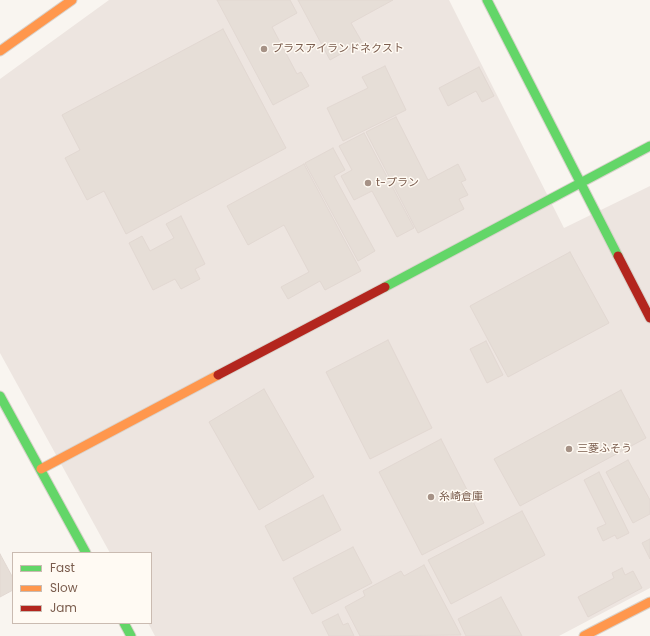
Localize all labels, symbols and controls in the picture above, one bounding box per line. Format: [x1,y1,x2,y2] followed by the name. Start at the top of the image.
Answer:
[272,42,404,56] place label: プラスアイランドネクスト
[259,44,269,54] marker: プラスアイランドネクスト
[376,176,419,190] place label: t-プラン
[363,178,373,188] marker: t-プラン
[577,442,632,456] place label: 三菱ふそう
[564,444,574,454] marker: 三菱ふそう
[439,490,483,504] place label: 糸崎倉庫
[426,492,436,502] marker: 糸崎倉庫
[12,552,152,624] legend
[50,559,75,576] text: Fast
[50,579,78,596] text: Slow
[50,599,77,616] text: Jam

